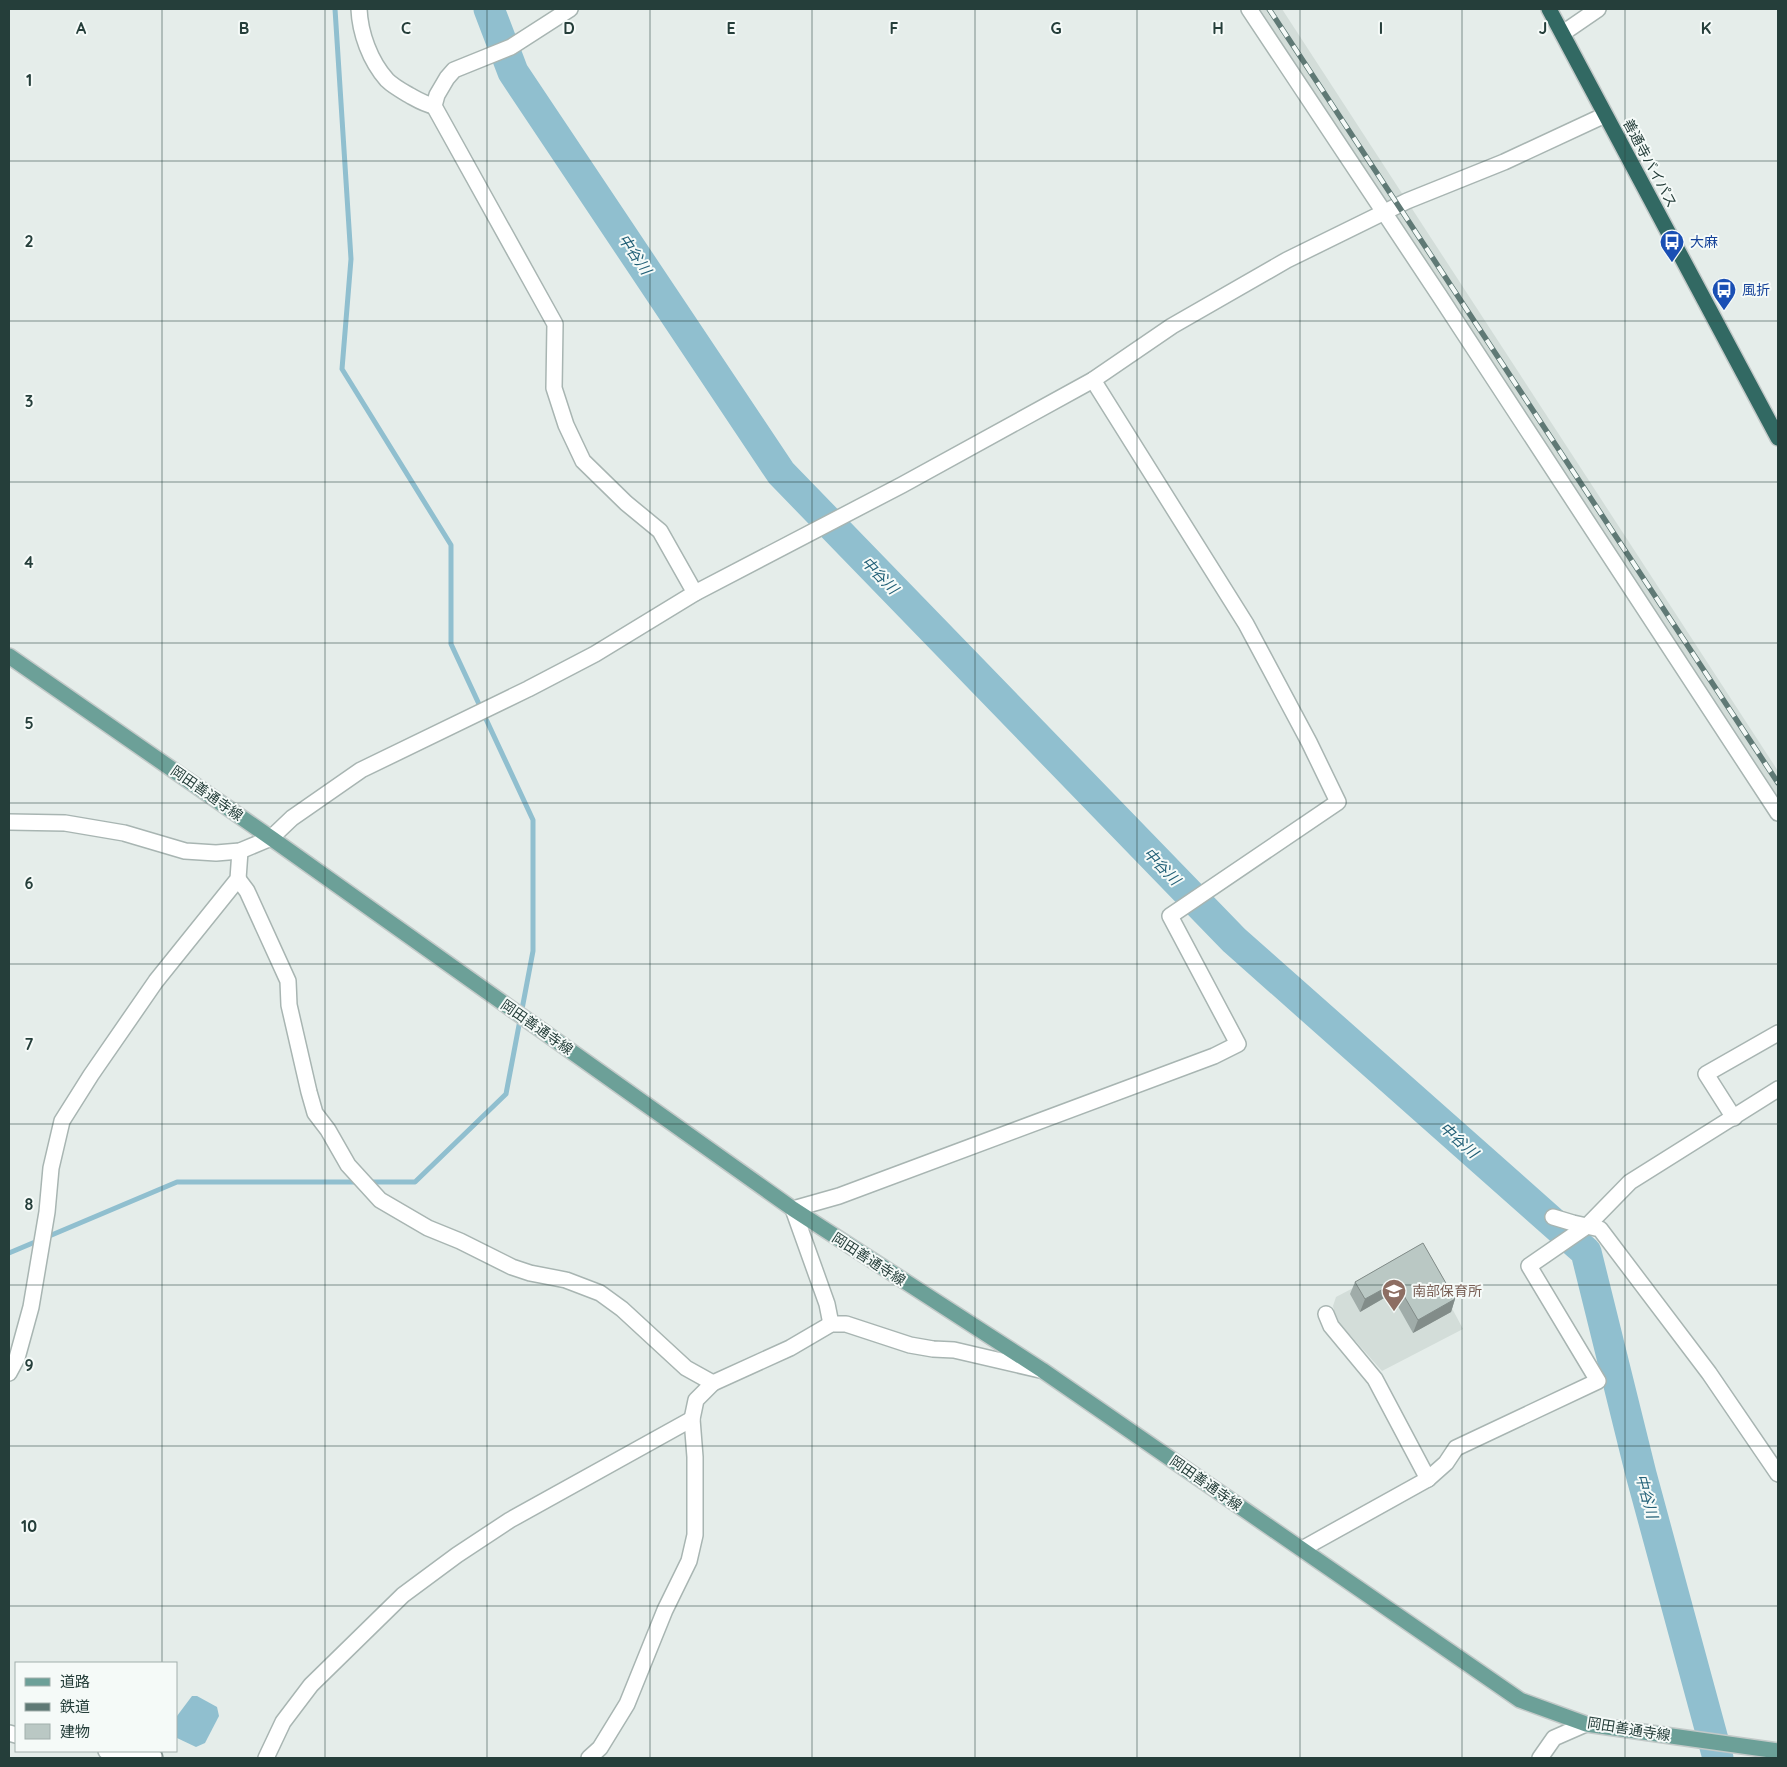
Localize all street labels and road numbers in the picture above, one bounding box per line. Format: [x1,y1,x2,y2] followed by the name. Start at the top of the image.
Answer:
[1619,116,1681,210] street label: 善通寺バイパス
[167,762,247,824] street label: 岡田善通寺線
[497,996,577,1058] street label: 岡田善通寺線
[829,1229,909,1289] street label: 岡田善通寺線
[1166,1452,1246,1514] street label: 岡田善通寺線
[1586,1714,1672,1744] street label: 岡田善通寺線

